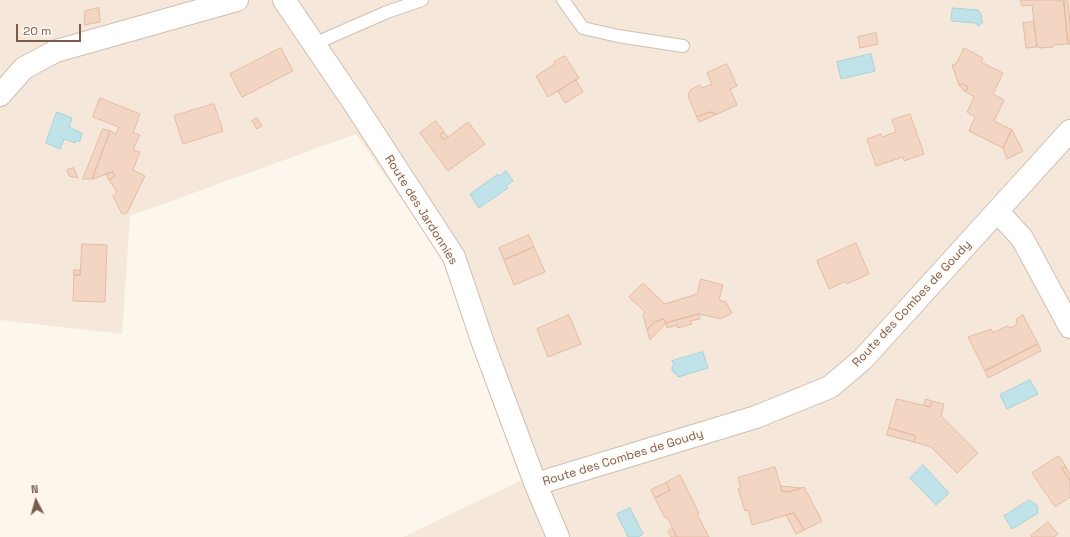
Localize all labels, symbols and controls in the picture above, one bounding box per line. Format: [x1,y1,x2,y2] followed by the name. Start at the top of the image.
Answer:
[18,16,83,42] scale bar
[23,23,51,39] text: 20 m
[381,153,461,267] street label: Route des Jardonnies
[850,238,974,370] street label: Route des Combes de Goudy
[541,427,705,489] street label: Route des Combes de Goudy
[16,481,56,521] north arrow
[30,482,39,496] text: N

